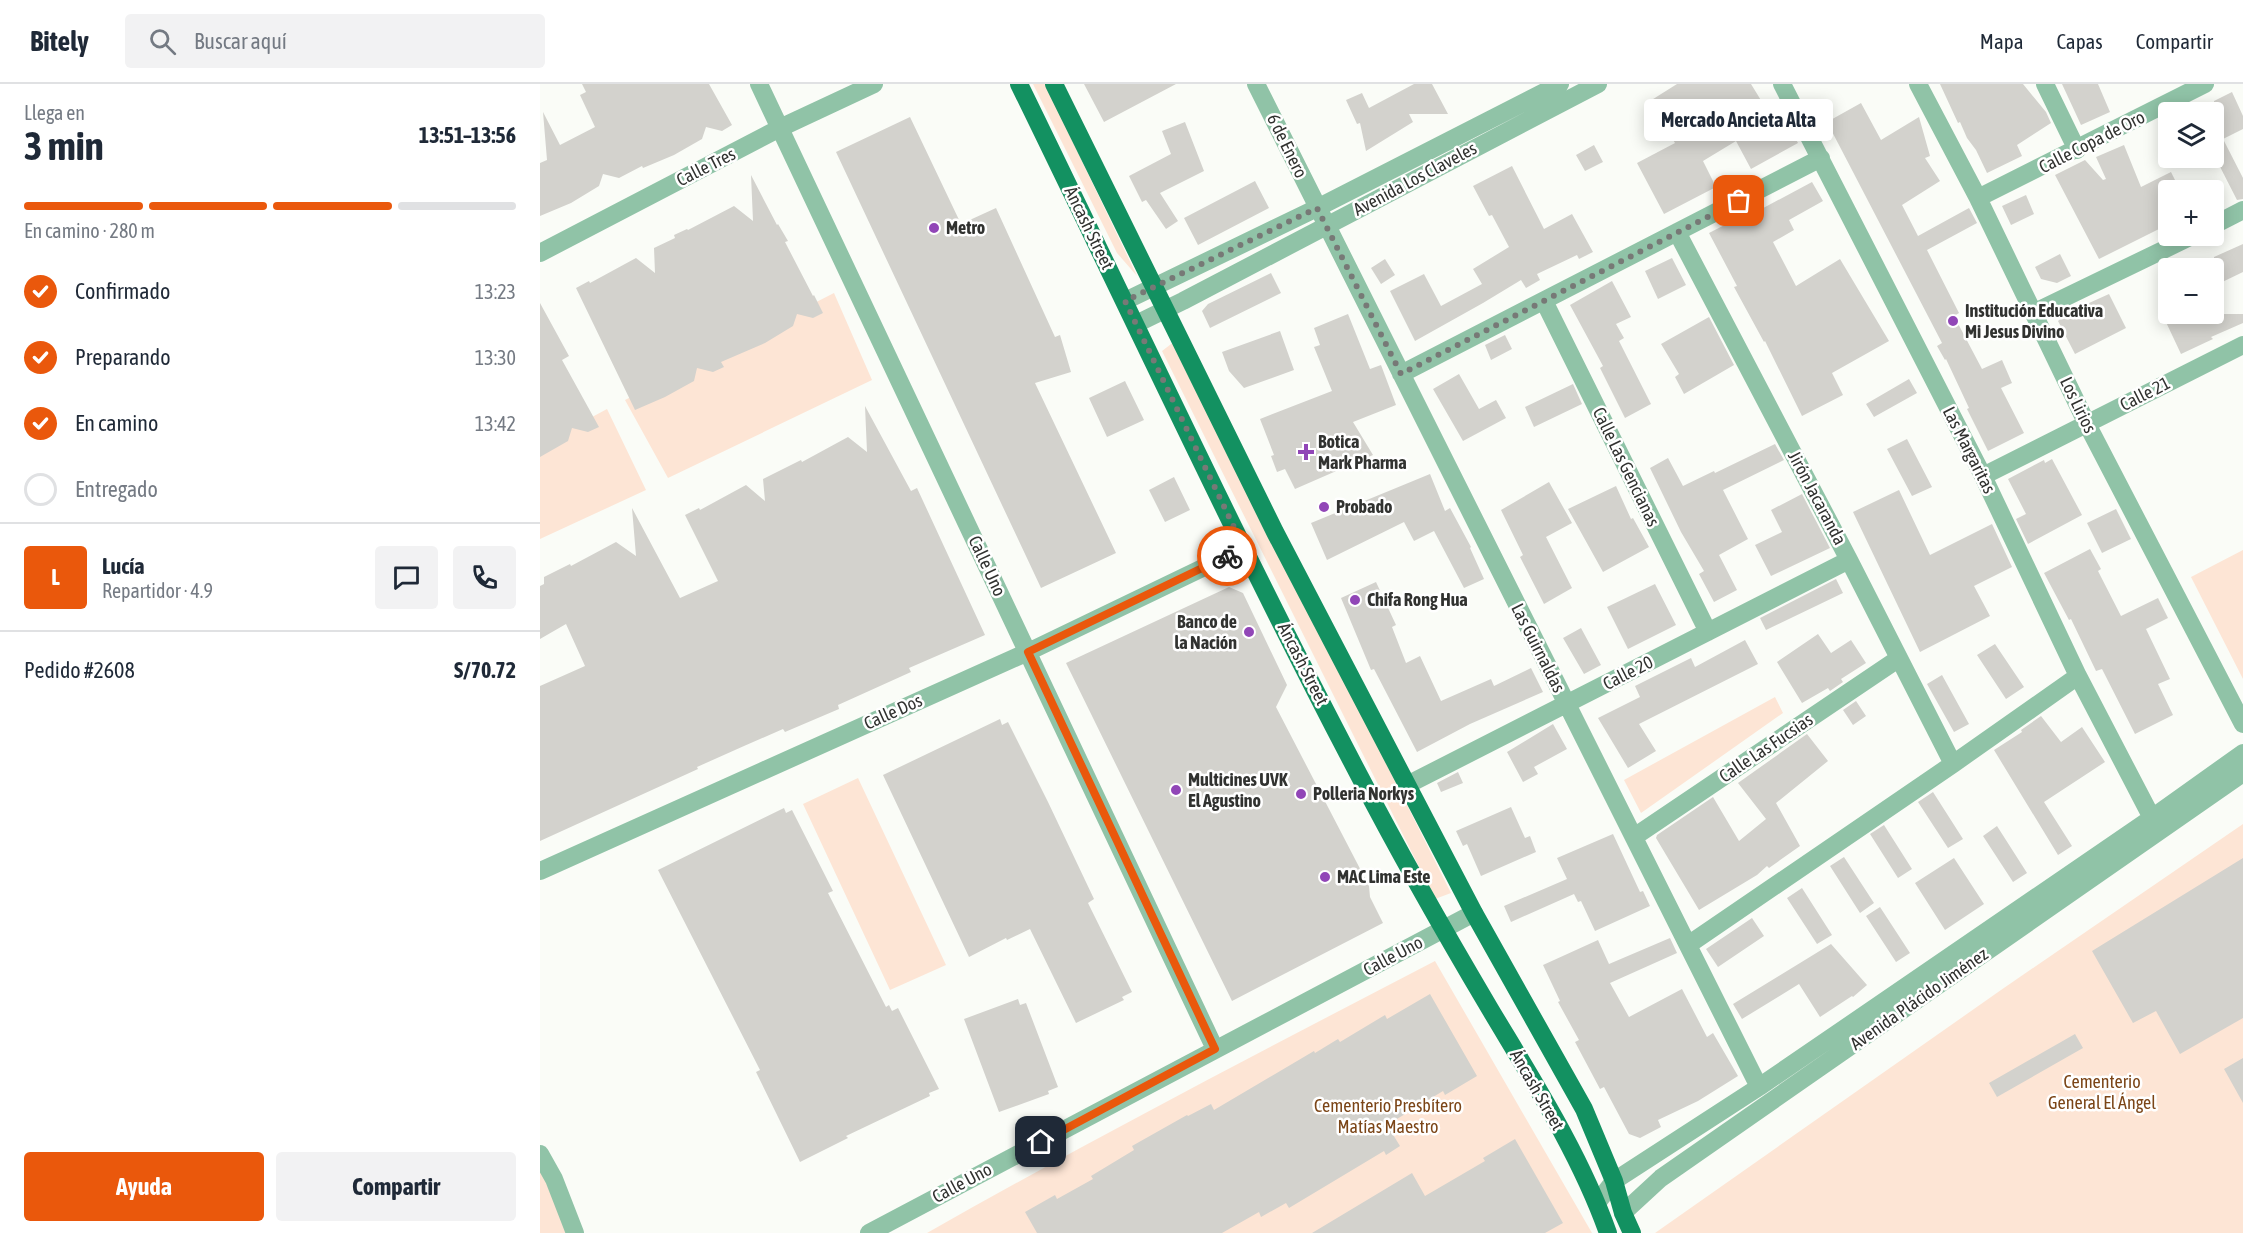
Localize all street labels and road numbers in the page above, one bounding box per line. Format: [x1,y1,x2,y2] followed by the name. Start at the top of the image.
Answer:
[2035,106,2148,177] street label: Calle Copa de Oro
[1263,110,1312,181] street label: 6 de Enero
[1350,137,1480,220] street label: Avenida Los Claveles
[673,143,739,190] street label: Calle Tres
[1060,183,1119,273] street label: Áncash Street
[2116,372,2173,415] street label: Calle 21
[2056,373,2101,436] street label: Los Lirios
[1939,403,2000,497] street label: Las Margaritas
[1589,404,1664,530] street label: Calle Las Gencianas
[1784,447,1851,548] street label: Jirón Jacaranda
[964,532,1011,599] street label: Calle Uno
[1507,600,1570,696] street label: Las Guirnaldas
[1274,619,1333,708] street label: Áncash Street
[1599,651,1656,694] street label: Calle 20
[860,689,925,734] street label: Calle Dos
[1715,709,1816,787] street label: Calle Las Fucsias
[1359,931,1426,980] street label: Calle Uno
[1846,943,1992,1054] street label: Avenida Plácido Jiménez
[1506,1046,1569,1134] street label: Áncash Street
[928,1158,995,1207] street label: Calle Uno

